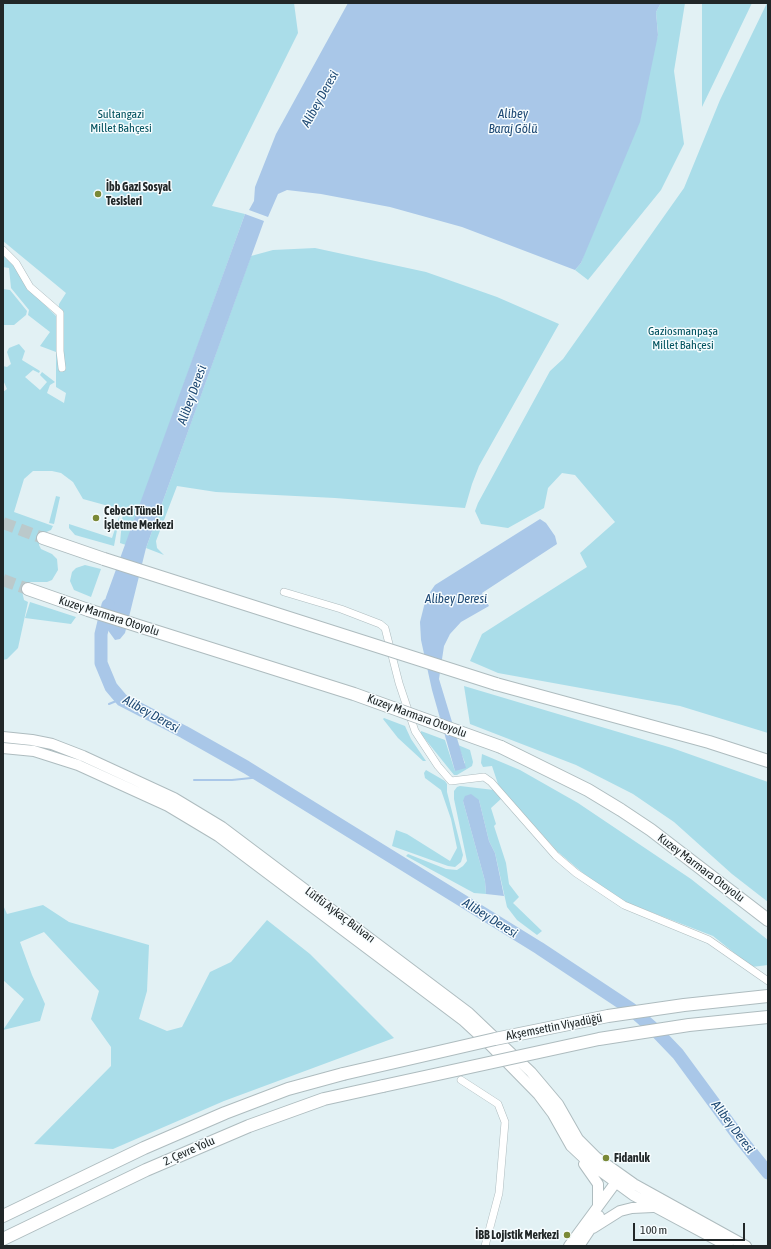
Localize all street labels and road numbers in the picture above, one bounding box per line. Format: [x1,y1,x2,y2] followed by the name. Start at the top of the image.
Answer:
[57,593,161,639] street label: Kuzey Marmara Otoyolu
[365,691,469,741] street label: Kuzey Marmara Otoyolu
[655,831,747,905] street label: Kuzey Marmara Otoyolu
[302,884,378,946] street label: Lütfü Aykaç Bulvarı
[505,1011,603,1043] street label: Akşemsettin Viyadüğü
[161,1133,217,1169] street label: 2. Çevre Yolu

